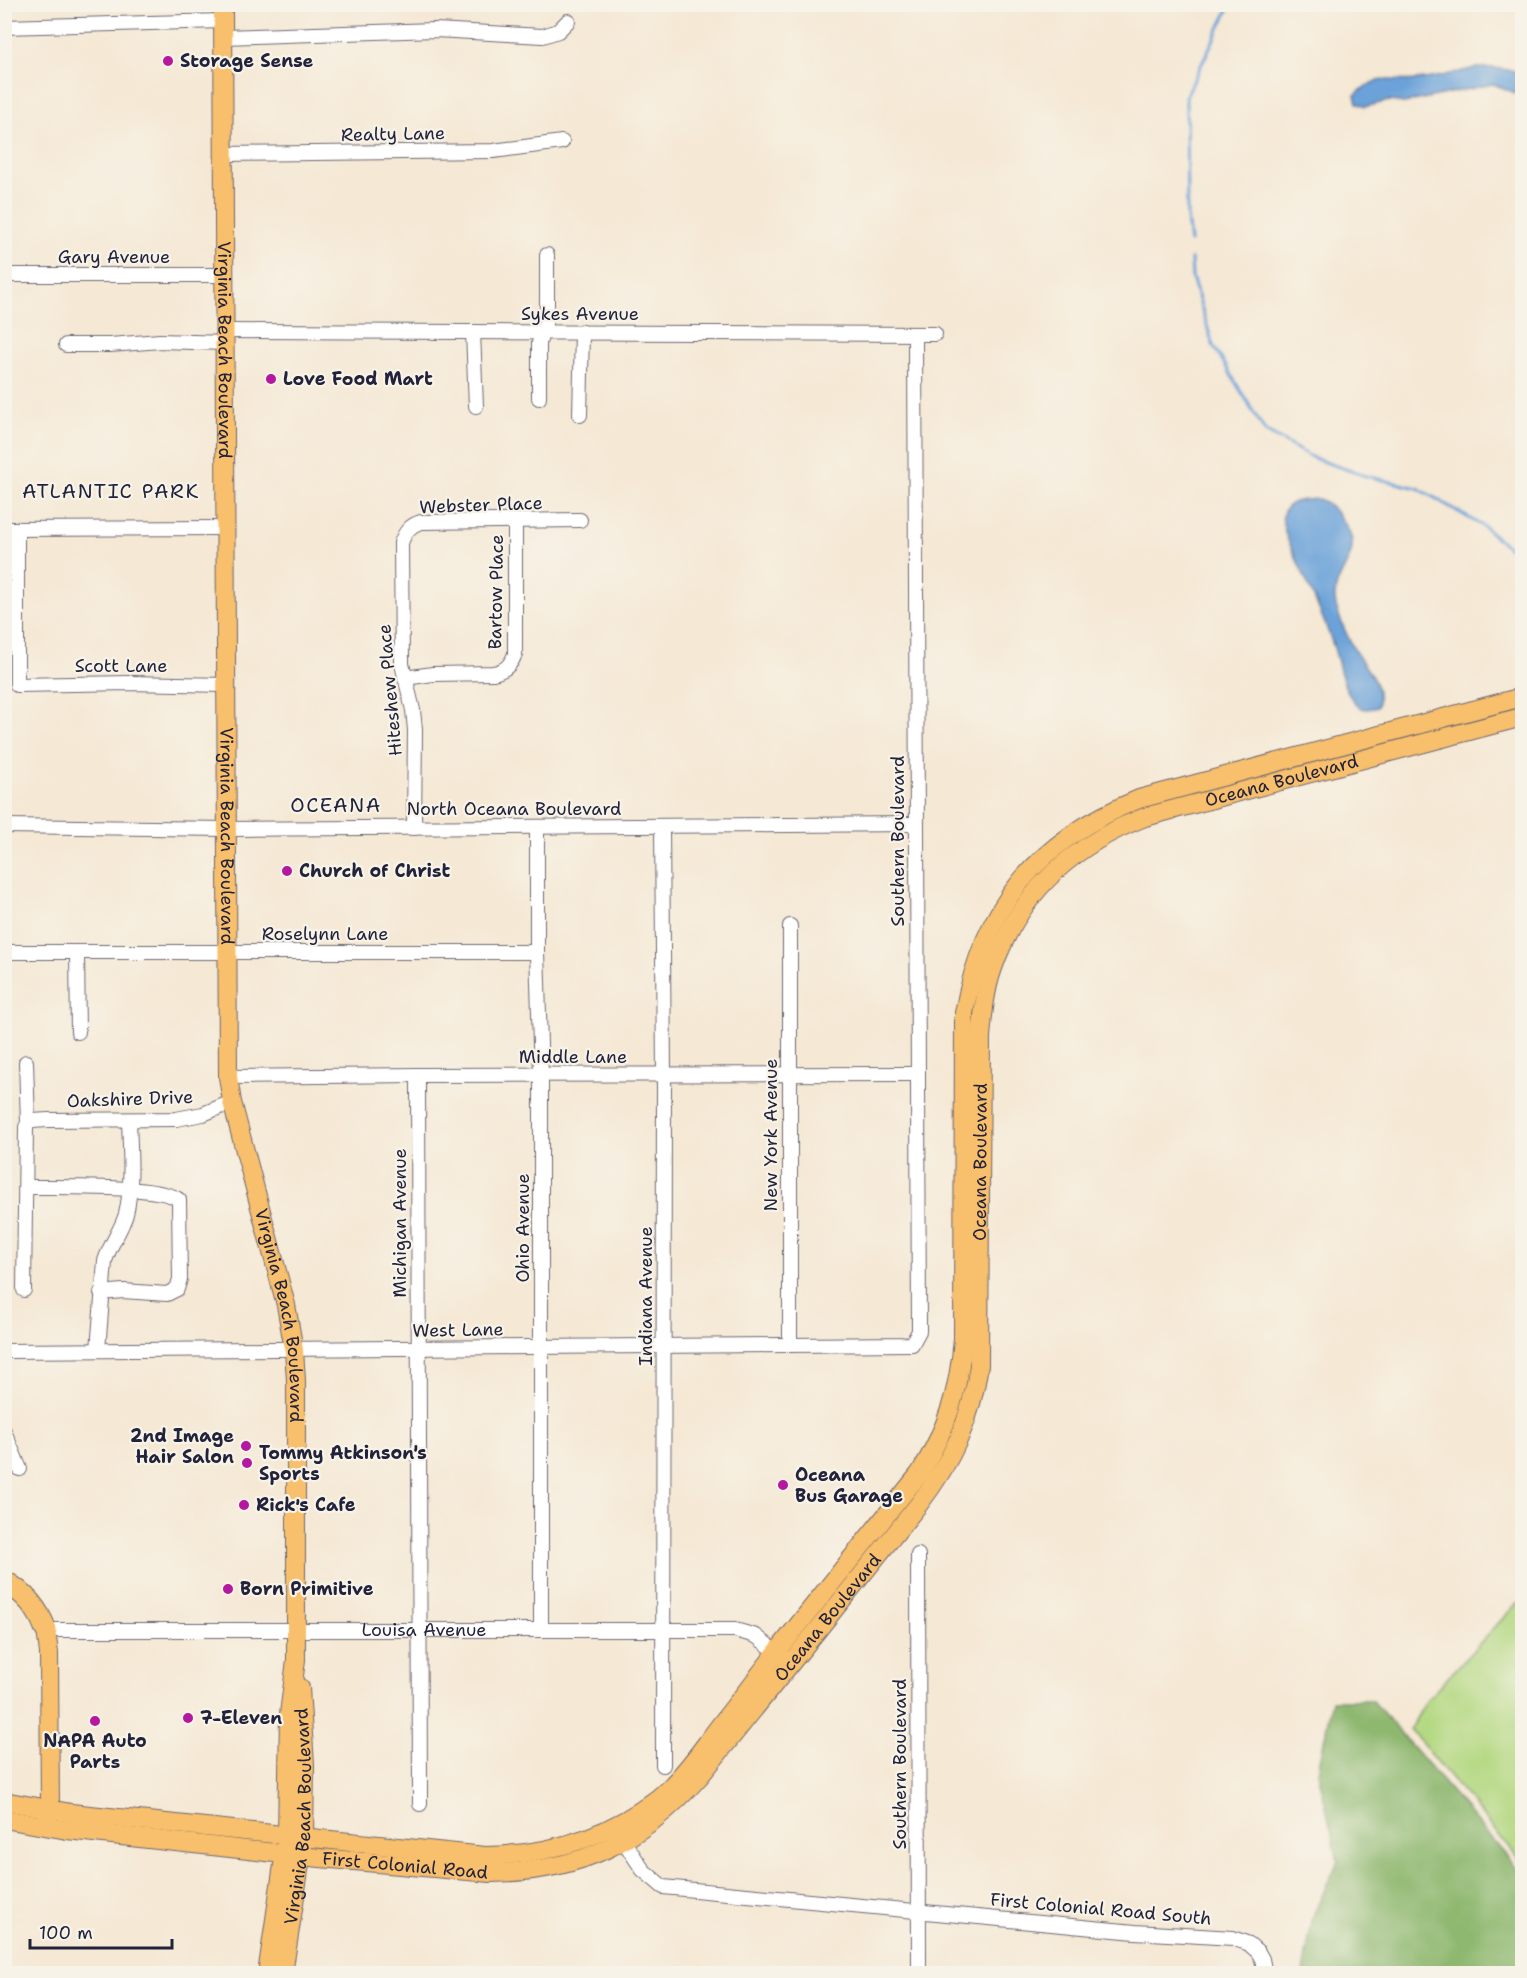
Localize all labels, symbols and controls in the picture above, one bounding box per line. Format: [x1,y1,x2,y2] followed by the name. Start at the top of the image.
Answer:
[180,49,314,73] place label: Storage Sense
[161,54,175,68] marker: Storage Sense
[341,121,445,147] street label: Realty Lane
[212,241,237,459] street label: Virginia Beach Boulevard
[58,245,170,269] street label: Gary Avenue
[521,302,639,326] street label: Sykes Avenue
[283,367,433,391] place label: Love Food Mart
[264,372,278,386] marker: Love Food Mart
[22,478,200,504] district label: ATLANTIC PARK
[419,491,543,519] street label: Webster Place
[483,534,509,650] street label: Bartow Place
[372,623,408,757] street label: Hiteshew Place
[75,654,167,678] street label: Scott Lane
[214,727,239,945] street label: Virginia Beach Boulevard
[1202,749,1361,813] street label: Oceana Boulevard
[886,756,910,926] street label: Southern Boulevard
[290,792,382,818] district label: OCEANA
[407,797,621,821] street label: North Oceana Boulevard
[299,859,450,883] place label: Church of Christ
[280,864,294,878] marker: Church of Christ
[262,922,388,946] street label: Roselynn Lane
[519,1045,627,1069] street label: Middle Lane
[759,1059,783,1211] street label: New York Avenue
[968,1083,993,1241] street label: Oceana Boulevard
[66,1085,194,1113] street label: Oakshire Drive
[388,1148,412,1298] street label: Michigan Avenue
[511,1173,535,1283] street label: Ohio Avenue
[249,1206,308,1423] street label: Virginia Beach Boulevard
[634,1226,658,1366] street label: Indiana Avenue
[412,1317,504,1343] street label: West Lane
[130,1424,234,1469] place label: 2nd Image Hair Salon
[239,1439,253,1453] marker: 2nd Image Hair Salon
[259,1441,427,1486] place label: Tommy Atkinson's Sports
[240,1456,254,1470] marker: Tommy Atkinson's Sports
[795,1463,903,1508] place label: Oceana Bus Garage
[776,1478,790,1492] marker: Oceana Bus Garage
[256,1493,356,1517] place label: Rick's Cafe
[237,1498,251,1512] marker: Rick's Cafe
[769,1548,886,1686] street label: Oceana Boulevard
[240,1577,374,1601] place label: Born Primitive
[221,1582,235,1596] marker: Born Primitive
[362,1618,486,1642] street label: Louisa Avenue
[888,1679,912,1849] street label: Southern Boulevard
[200,1706,282,1730] place label: 7-Eleven
[279,1707,317,1926] street label: Virginia Beach Boulevard
[181,1711,195,1725] marker: 7-Eleven
[88,1714,102,1728] marker: NAPA Auto Parts
[43,1729,147,1774] place label: NAPA Auto Parts
[321,1846,489,1885] street label: First Colonial Road
[989,1887,1213,1931] street label: First Colonial Road South
[30,1912,172,1950] scale bar
[39,1921,93,1945] text: 100 m

